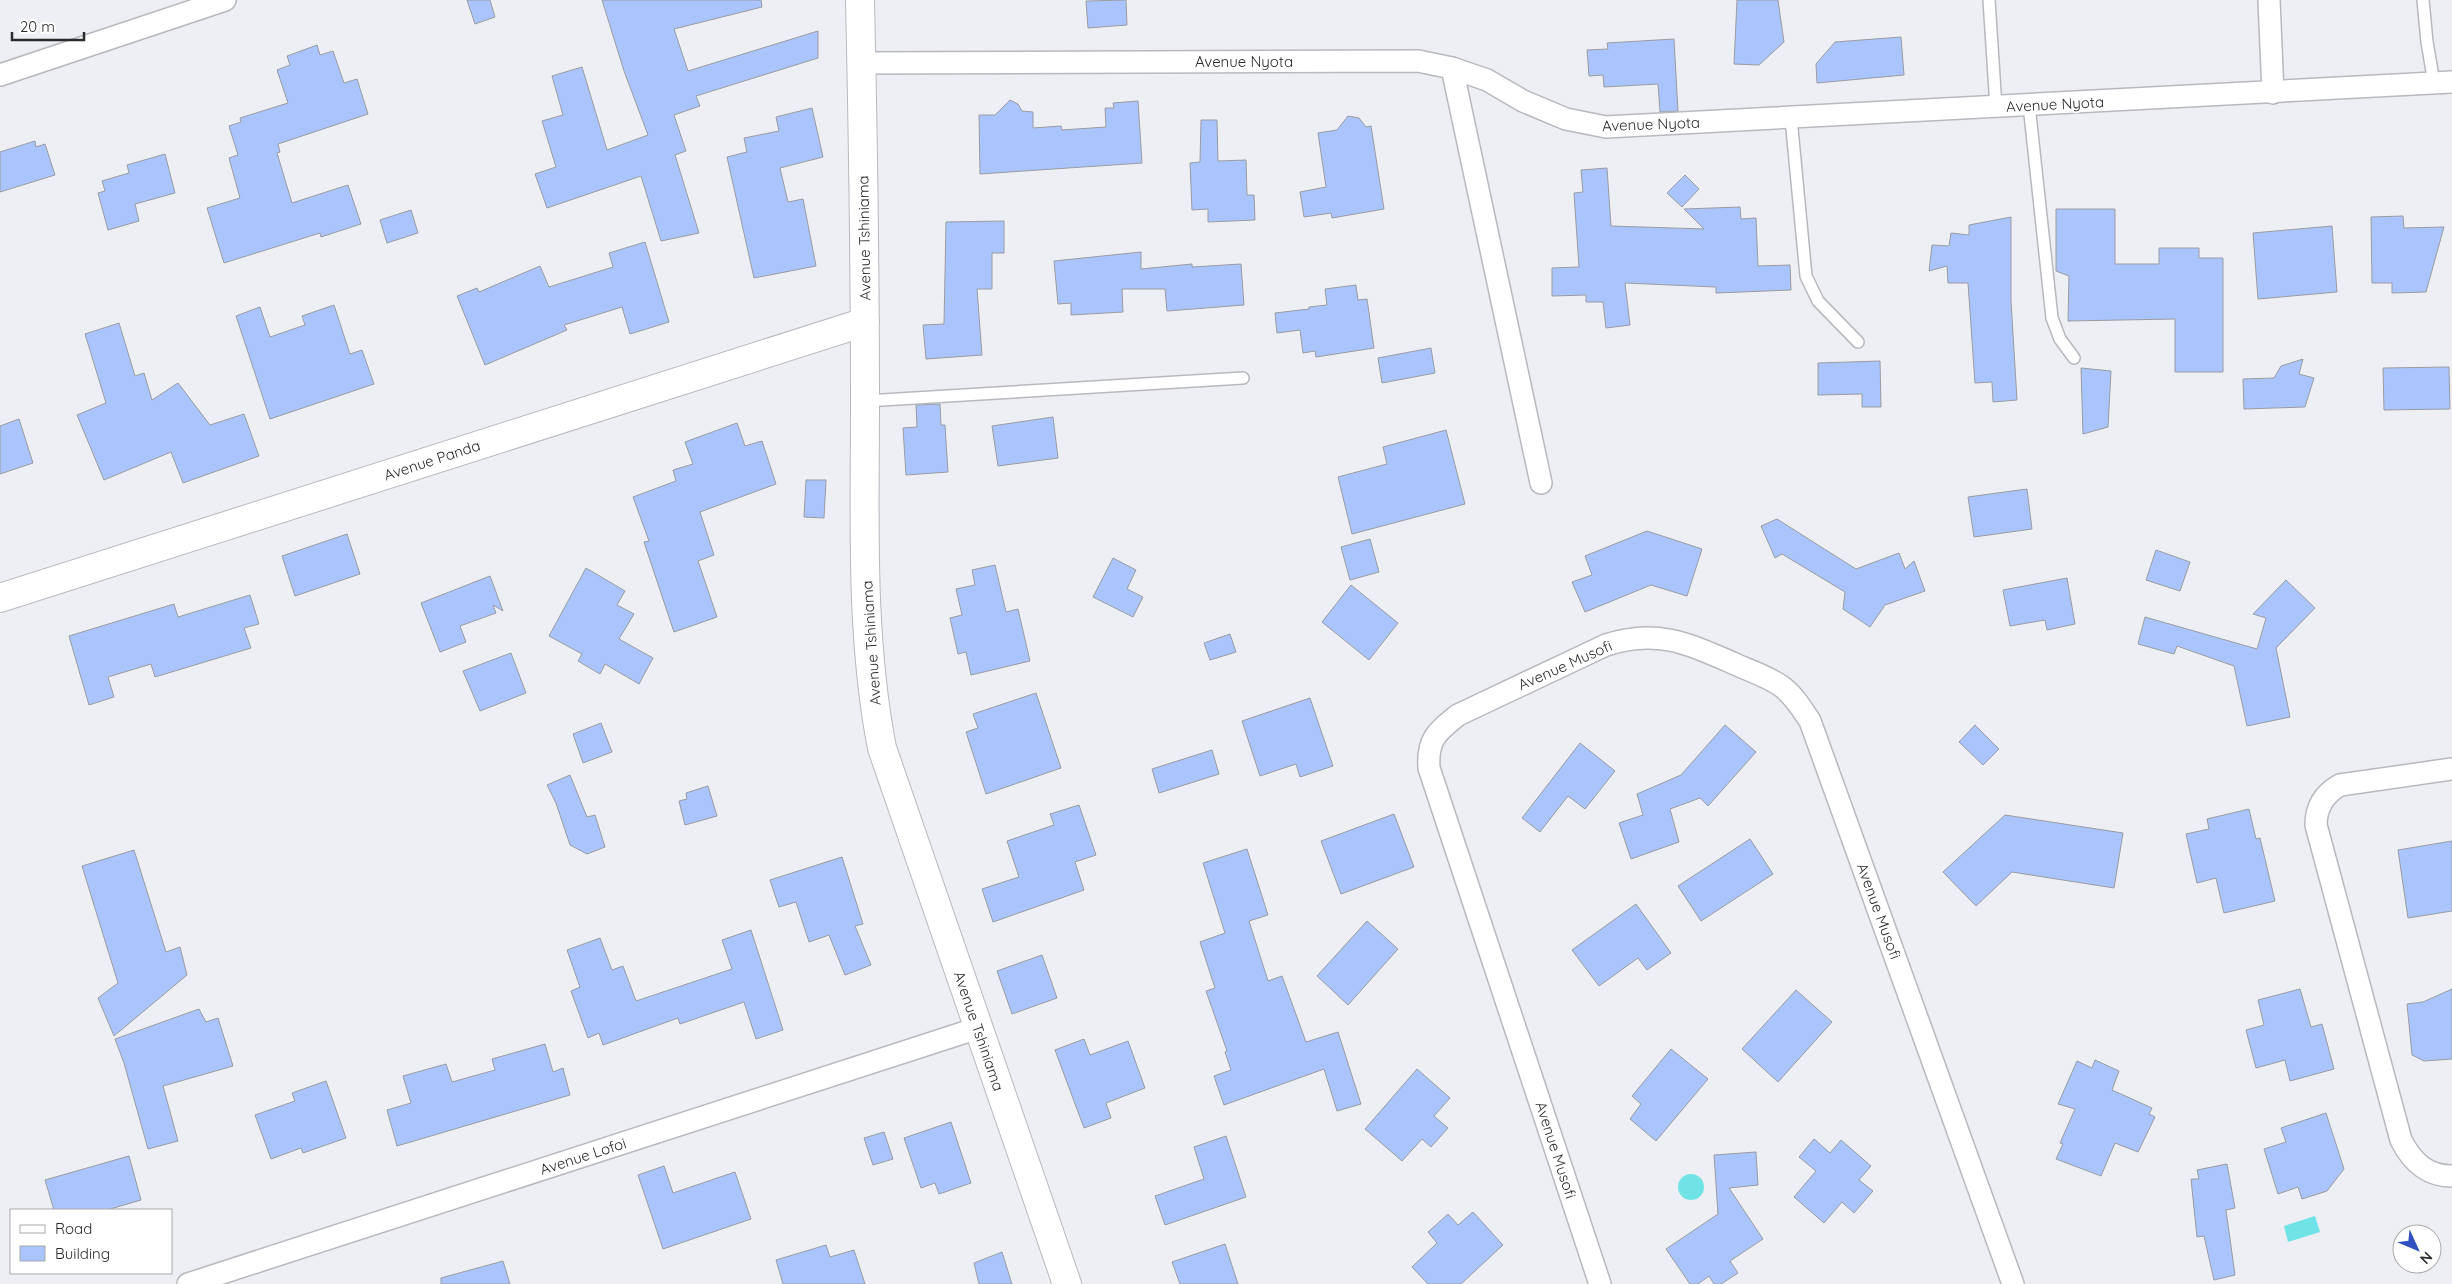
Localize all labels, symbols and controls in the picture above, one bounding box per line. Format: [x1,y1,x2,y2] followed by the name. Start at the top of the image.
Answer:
[12,10,85,42] scale bar
[20,17,55,36] text: 20 m
[1195,52,1293,71] street label: Avenue Nyota
[2006,92,2104,116] street label: Avenue Nyota
[1602,113,1700,135] street label: Avenue Nyota
[853,175,875,301] street label: Avenue Tshiniama
[381,435,483,485] street label: Avenue Panda
[857,580,885,706] street label: Avenue Tshiniama
[1515,636,1615,694] street label: Avenue Musofi
[1853,860,1905,962] street label: Avenue Musofi
[950,969,1008,1093] street label: Avenue Tshiniama
[1531,1099,1581,1201] street label: Avenue Musofi
[537,1133,629,1179] street label: Avenue Lofoi
[10,1209,172,1274] legend
[55,1219,92,1238] text: Road
[2392,1224,2442,1274] north arrow
[55,1244,110,1263] text: Building
[2416,1248,2436,1268] text: N

